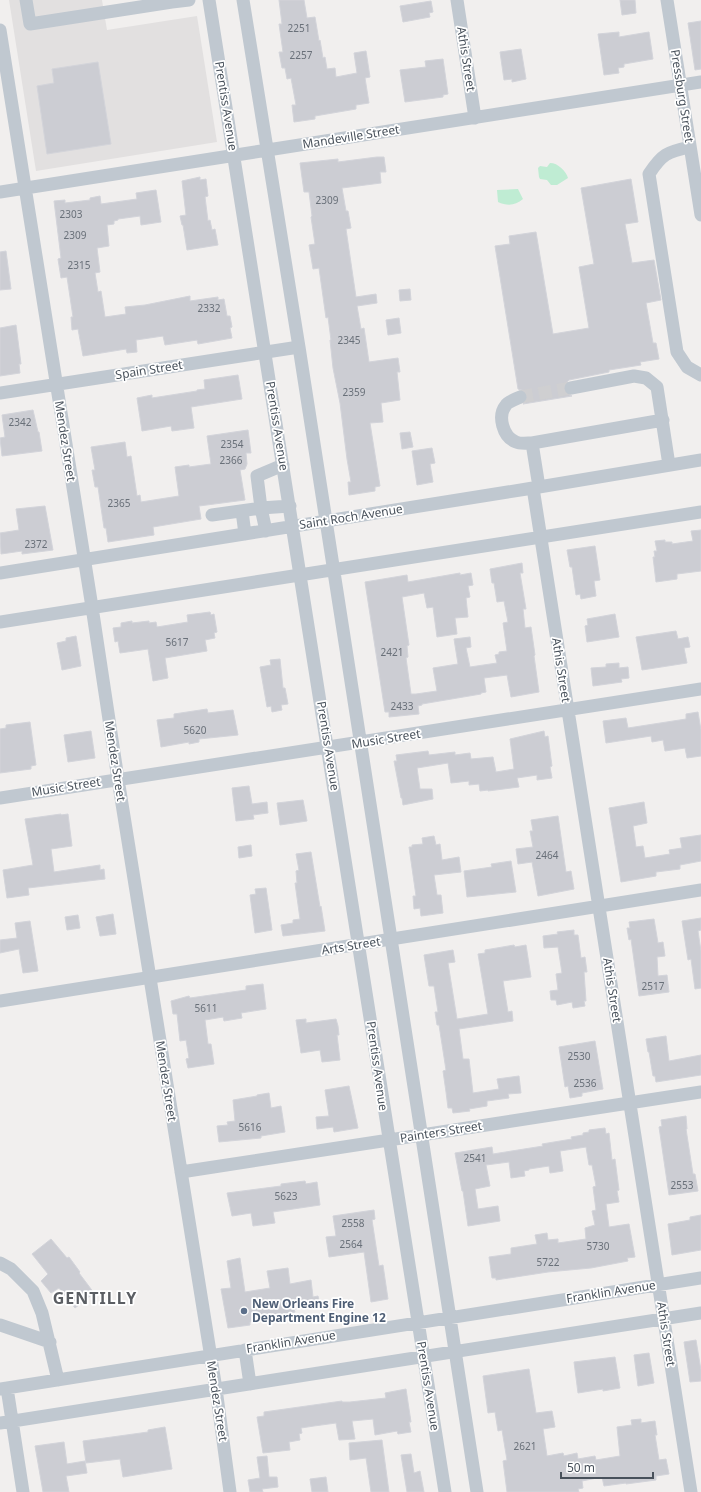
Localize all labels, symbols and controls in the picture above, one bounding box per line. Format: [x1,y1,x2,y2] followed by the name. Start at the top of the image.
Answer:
[288,21,310,35] house number: 2251
[453,26,480,93] street label: Athis Street
[290,48,313,62] house number: 2257
[667,48,698,144] street label: Pressburg Street
[211,60,242,152] street label: Prentiss Avenue
[301,120,401,153] street label: Mandeville Street
[316,193,339,207] house number: 2309
[60,207,83,221] house number: 2303
[64,228,87,242] house number: 2309
[68,258,91,272] house number: 2315
[198,301,221,315] house number: 2332
[338,333,361,347] house number: 2345
[114,356,184,383] street label: Spain Street
[262,380,293,472] street label: Prentiss Avenue
[343,385,366,399] house number: 2359
[51,399,80,483] street label: Mendez Street
[9,415,32,429] house number: 2342
[221,437,244,451] house number: 2354
[220,453,243,467] house number: 2366
[108,496,131,510] house number: 2365
[298,500,404,533] street label: Saint Roch Avenue
[25,537,48,551] house number: 2372
[166,635,189,649] house number: 5617
[548,637,575,704] street label: Athis Street
[381,645,403,659] house number: 2421
[391,699,414,713] house number: 2433
[313,700,344,792] street label: Prentiss Avenue
[101,719,130,803] street label: Mendez Street
[184,723,207,737] house number: 5620
[350,725,422,752] street label: Music Street
[30,773,102,800] street label: Music Street
[536,848,559,862] house number: 2464
[320,932,382,959] street label: Arts Street
[599,957,626,1024] street label: Athis Street
[642,979,665,993] house number: 2517
[195,1001,217,1015] house number: 5611
[363,1020,392,1112] street label: Prentiss Avenue
[152,1039,181,1123] street label: Mendez Street
[568,1049,591,1063] house number: 2530
[574,1076,597,1090] house number: 2536
[399,1117,484,1146] street label: Painters Street
[239,1120,262,1134] house number: 5616
[464,1151,486,1165] house number: 2541
[671,1178,694,1192] house number: 2553
[275,1189,298,1203] house number: 5623
[342,1216,365,1230] house number: 2558
[340,1237,363,1251] house number: 2564
[587,1239,610,1253] house number: 5730
[537,1255,560,1269] house number: 5722
[565,1276,657,1307] street label: Franklin Avenue
[53,1287,137,1309] district label: GENTILLY
[252,1295,386,1326] place label: New Orleans Fire Department Engine 12
[653,1301,680,1368] street label: Athis Street
[239,1306,249,1316] marker: New Orleans Fire Department Engine 12
[245,1326,337,1357] street label: Franklin Avenue
[413,1340,444,1432] street label: Prentiss Avenue
[203,1359,232,1443] street label: Mendez Street
[514,1439,536,1453] house number: 2621
[561,1454,653,1480] scale bar
[567,1459,595,1476] text: 50 m

